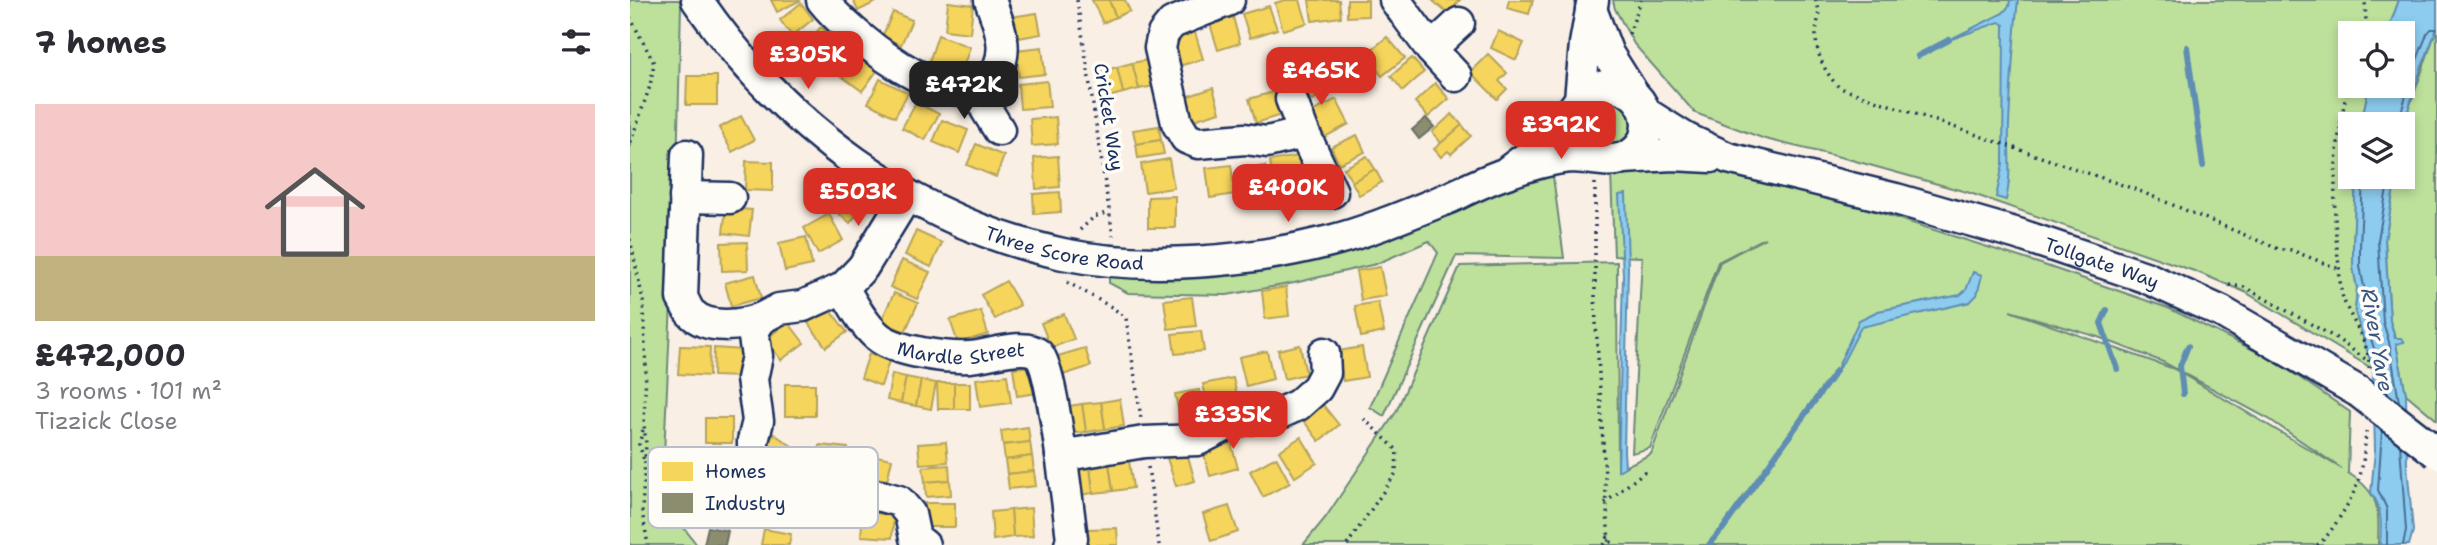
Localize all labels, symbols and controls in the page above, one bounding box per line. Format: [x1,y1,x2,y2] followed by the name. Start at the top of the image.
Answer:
[2338,21,2415,189] map controls
[2338,21,2415,98] button: locate
[35,22,167,63] text: 7 homes
[557,23,595,61] icon: filters
[759,32,857,91] pin: £305K
[769,39,847,69] text: £305K
[1272,48,1370,107] pin: £465K
[1282,55,1360,85] text: £465K
[915,61,1013,121] pin: £472K
[1088,61,1130,173] street label: Cricket Way
[925,69,1003,99] text: £472K
[1512,102,1610,161] pin: £392K
[1522,109,1600,139] text: £392K
[2338,112,2415,189] button: layers
[252,149,378,275] icon: home
[1239,164,1337,224] pin: £400K
[809,168,907,228] pin: £503K
[1248,172,1328,202] text: £400K
[819,176,897,206] text: £503K
[982,220,1144,275] street label: Three Score Road
[2041,231,2164,294] street label: Tollgate Way
[2354,286,2400,394] water label: River Yare
[35,335,186,376] text: £472,000
[894,335,1025,370] street label: Mardle Street
[35,376,222,406] text: 3 rooms · 101 m²
[1184,392,1282,451] pin: £335K
[1194,399,1272,429] text: £335K
[35,406,178,436] text: Tizzick Close
[648,447,878,528] legend
[705,459,766,484] text: Homes
[705,491,786,516] text: Industry

